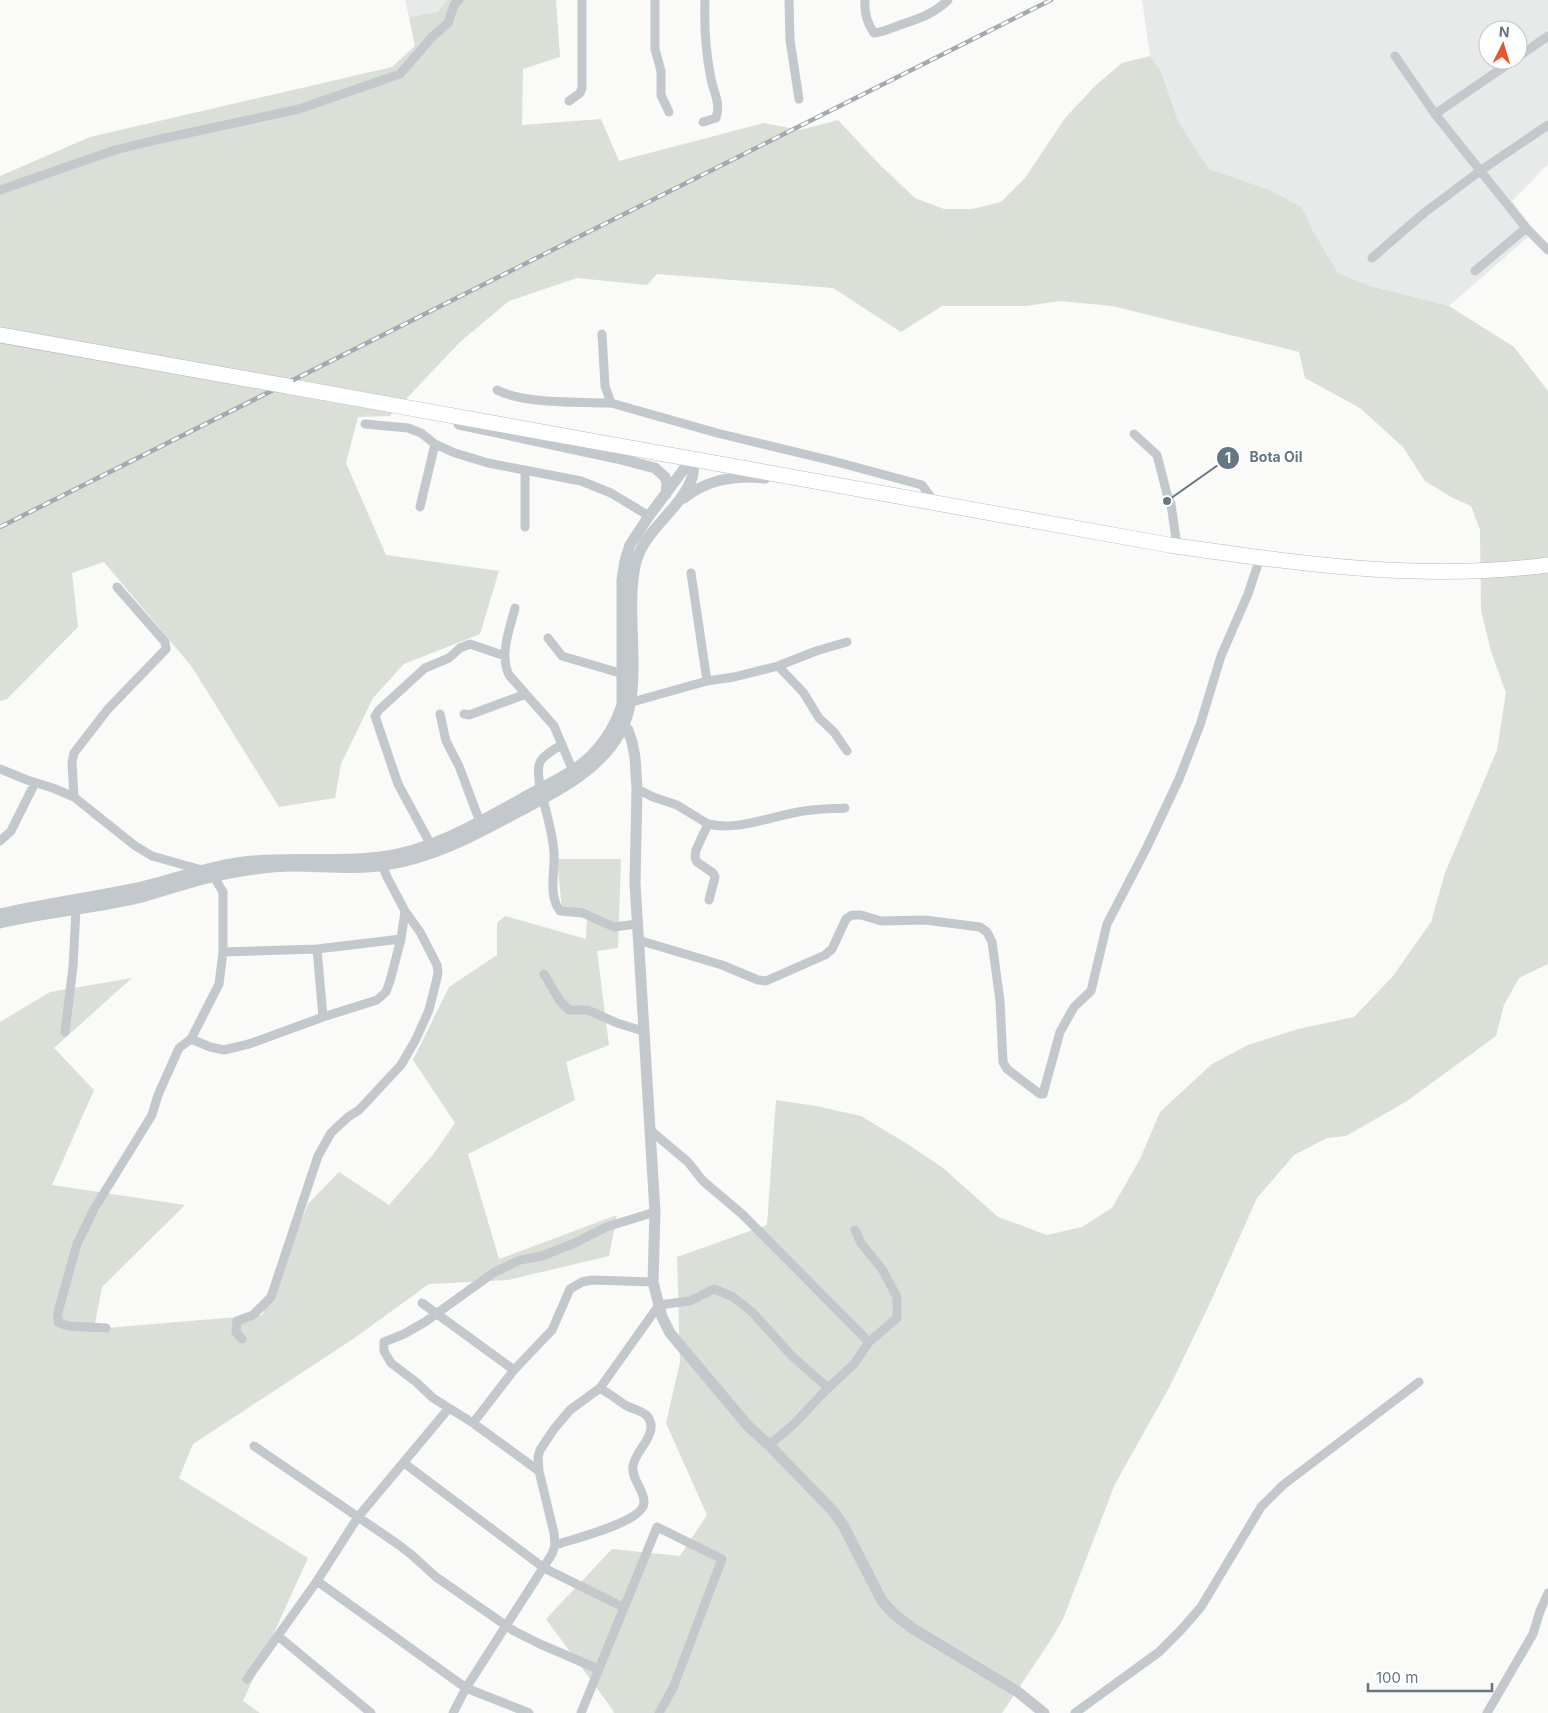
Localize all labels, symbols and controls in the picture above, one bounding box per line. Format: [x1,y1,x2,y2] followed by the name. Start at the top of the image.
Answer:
[1478,20,1528,70] north arrow
[1498,23,1510,40] text: N
[1215,443,1313,472] callout: Bota Oil
[1225,448,1231,467] text: 1
[1250,448,1302,465] text: Bota Oil
[1368,1660,1492,1692] scale bar
[1376,1668,1418,1687] text: 100 m

